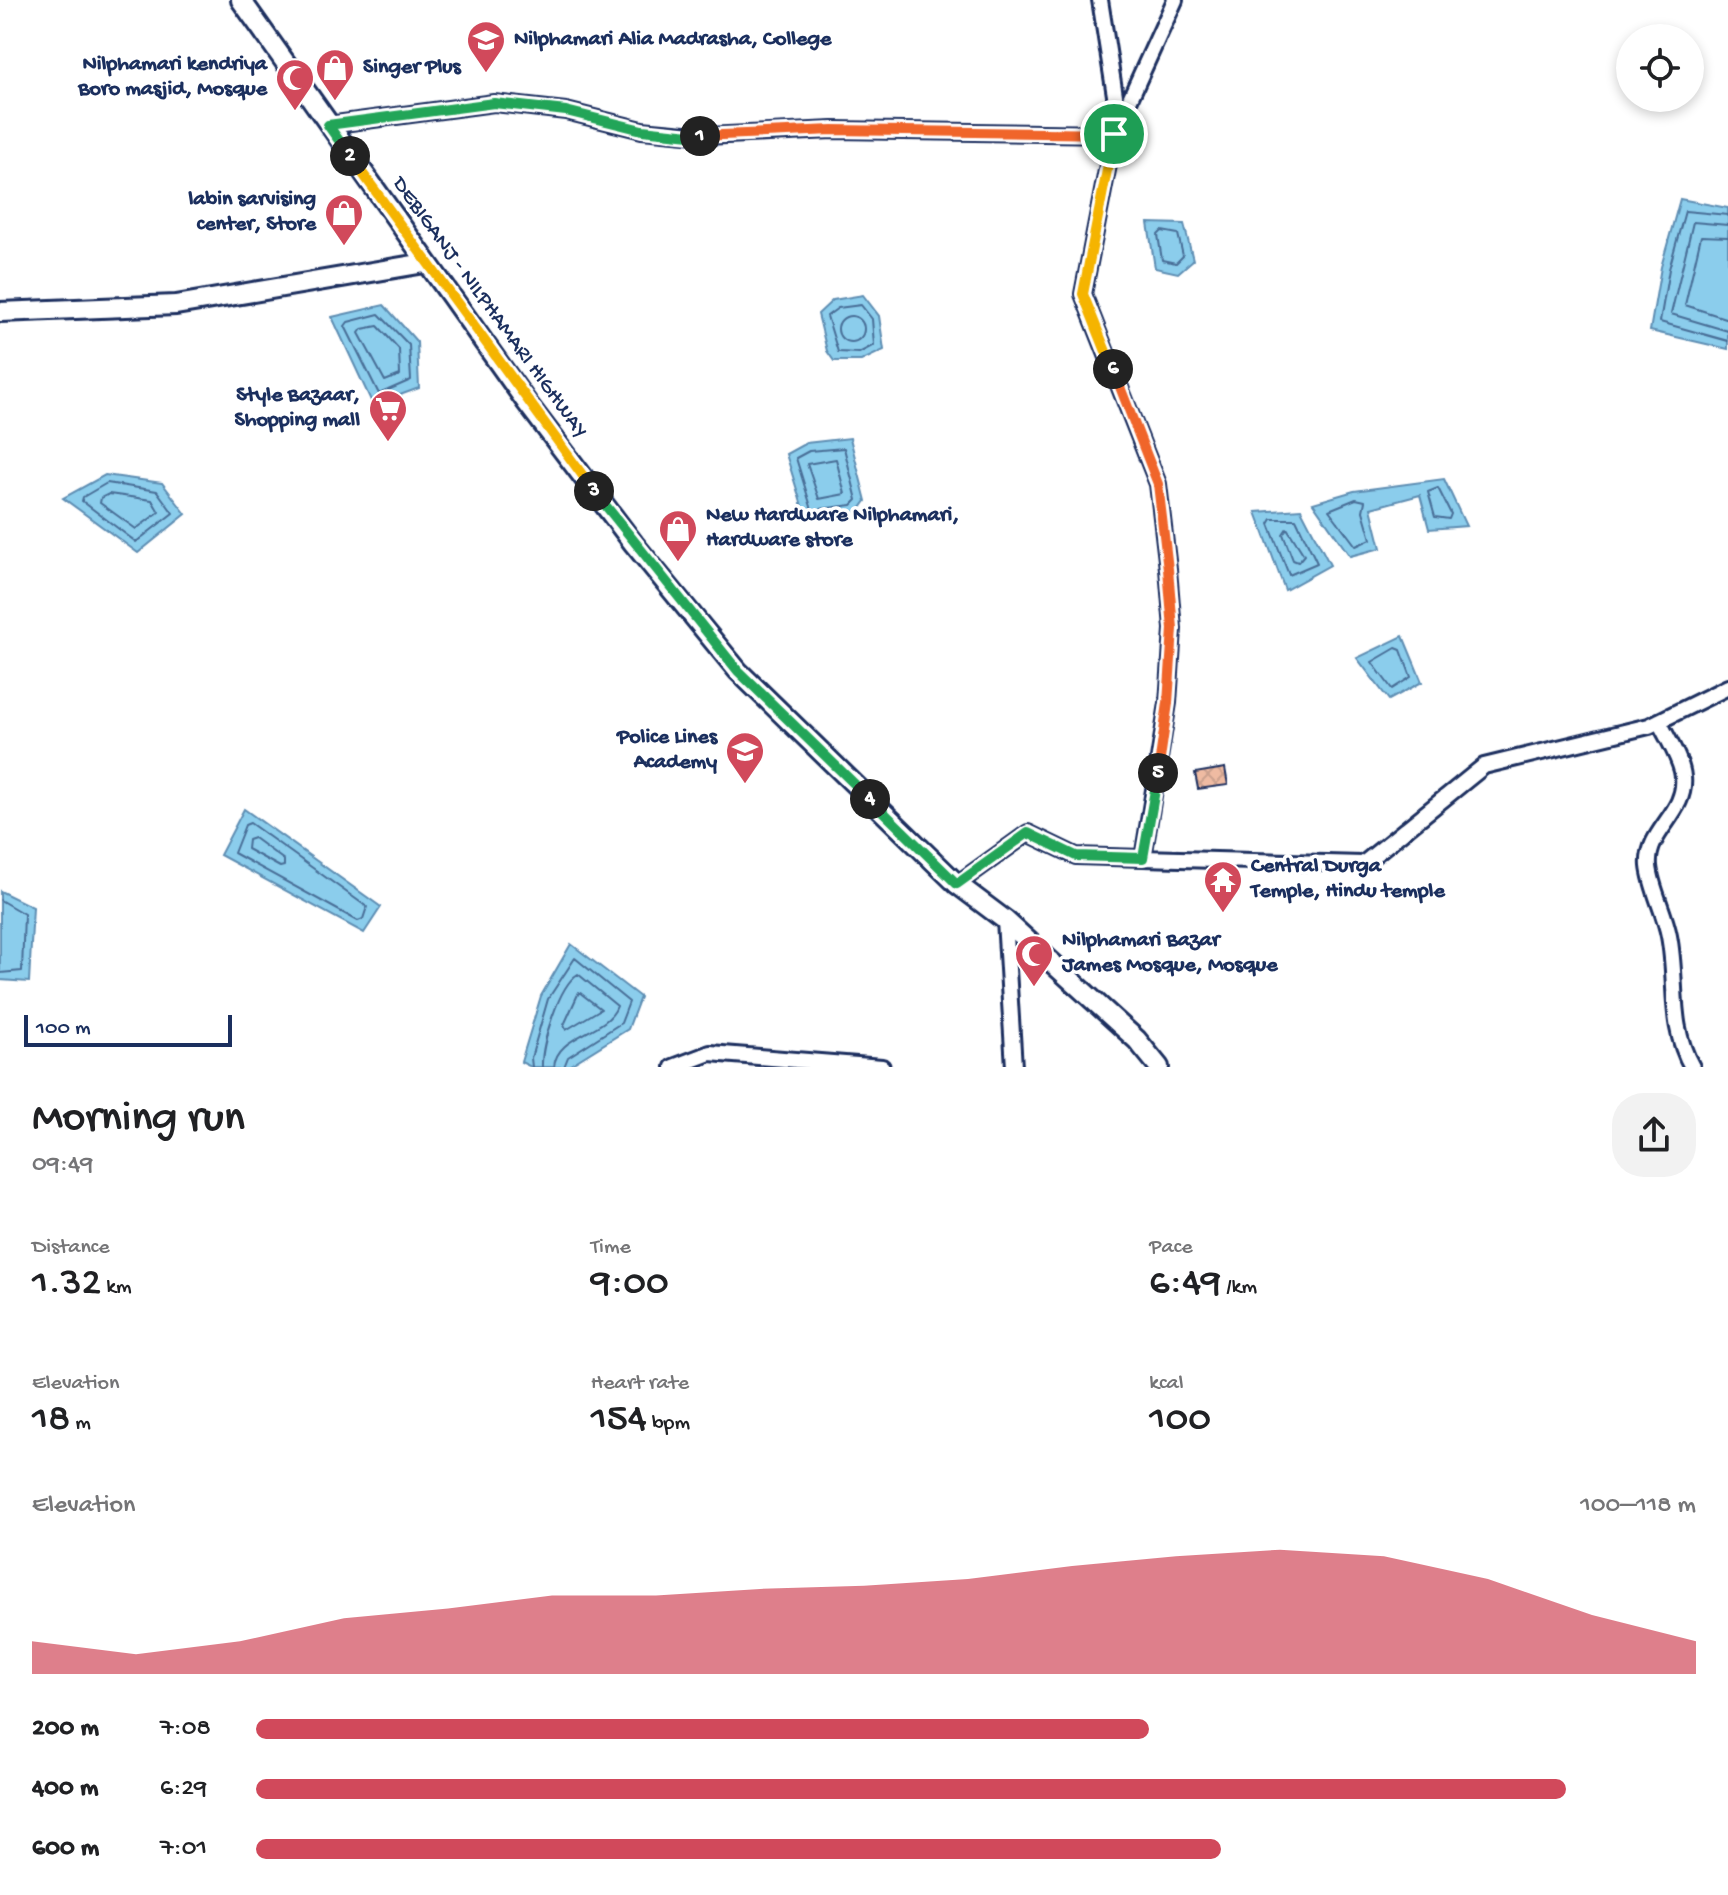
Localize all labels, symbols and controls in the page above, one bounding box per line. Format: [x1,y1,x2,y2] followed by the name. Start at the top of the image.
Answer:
[465,19,507,74] school or university icon: Nilphamari Alia Madrasha, College
[1616,24,1704,112] map controls
[1616,24,1704,112] button: locate
[514,27,832,53] place label: Nilphamari Alia Madrasha, College
[314,47,356,102] shop icon: Singer Plus
[77,52,269,103] place label: Nilphamari kendriya Boro masjid, Mosque
[363,55,463,81] place label: Singer Plus
[274,57,316,112] mosque icon: Nilphamari kendriya Boro masjid, Mosque
[1080,100,1148,168] pin
[1092,112,1136,156] icon: arrive
[680,116,720,156] pin: 1
[696,123,704,149] text: 1
[330,136,370,176] pin: 2
[345,143,355,169] text: 2
[384,171,593,444] street label: DEBIGANJ - NILPHAMARI HIGHWAY
[187,187,317,238] place label: labin sarvising center, Store
[323,192,365,247] shop icon: labin sarvising center, Store
[1093,349,1133,389] pin: 6
[1107,356,1119,382] text: 6
[234,383,360,434] place label: Style Bazaar, Shopping mall
[367,388,409,443] supermarket icon: Style Bazaar, Shopping mall
[574,471,614,511] pin: 3
[588,478,600,504] text: 3
[706,503,959,554] place label: New Hardware Nilphamari, Hardware store
[657,508,699,563] shop icon: New Hardware Nilphamari, Hardware store
[616,725,719,776] place label: Police Lines Academy
[724,730,766,785] school or university icon: Police Lines Academy
[1138,753,1178,793] pin: 5
[1152,760,1164,786] text: 5
[850,779,890,819] pin: 4
[865,786,875,812] text: 4
[1249,854,1445,905] place label: Central Durga Temple, Hindu temple
[1202,859,1244,914] temple icon: Central Durga Temple, Hindu temple
[1061,928,1278,979] place label: Nilphamari Bazar James Mosque, Mosque
[1013,933,1055,988] mosque icon: Nilphamari Bazar James Mosque, Mosque
[24,1011,232,1047] scale bar
[36,1016,91,1042] text: 100 m
[1612,1093,1696,1177] button: share
[32,1094,245,1146] text: Morning run
[32,1150,93,1181] text: 09:49
[32,1235,110,1261] text: Distance
[591,1235,631,1261] text: Time
[1149,1235,1193,1261] text: Pace
[32,1261,101,1308] text: 1.32
[591,1261,669,1308] text: 9:00
[1149,1261,1221,1308] text: 6:49
[101,1275,132,1301] text: km
[1221,1275,1257,1301] text: /km
[32,1371,119,1397] text: Elevation
[591,1371,689,1397] text: Heart rate
[1149,1371,1184,1397] text: kcal
[32,1397,70,1444] text: 18
[591,1397,647,1444] text: 154
[1149,1397,1211,1444] text: 100
[70,1411,91,1437] text: m
[647,1411,690,1437] text: bpm
[32,1491,135,1522] text: Elevation
[1580,1491,1696,1522] text: 100–118 m
[32,1714,99,1745] text: 200 m
[160,1714,211,1745] text: 7:08
[32,1774,98,1805] text: 400 m
[160,1774,207,1805] text: 6:29
[32,1834,99,1865] text: 600 m
[160,1834,207,1865] text: 7:01

